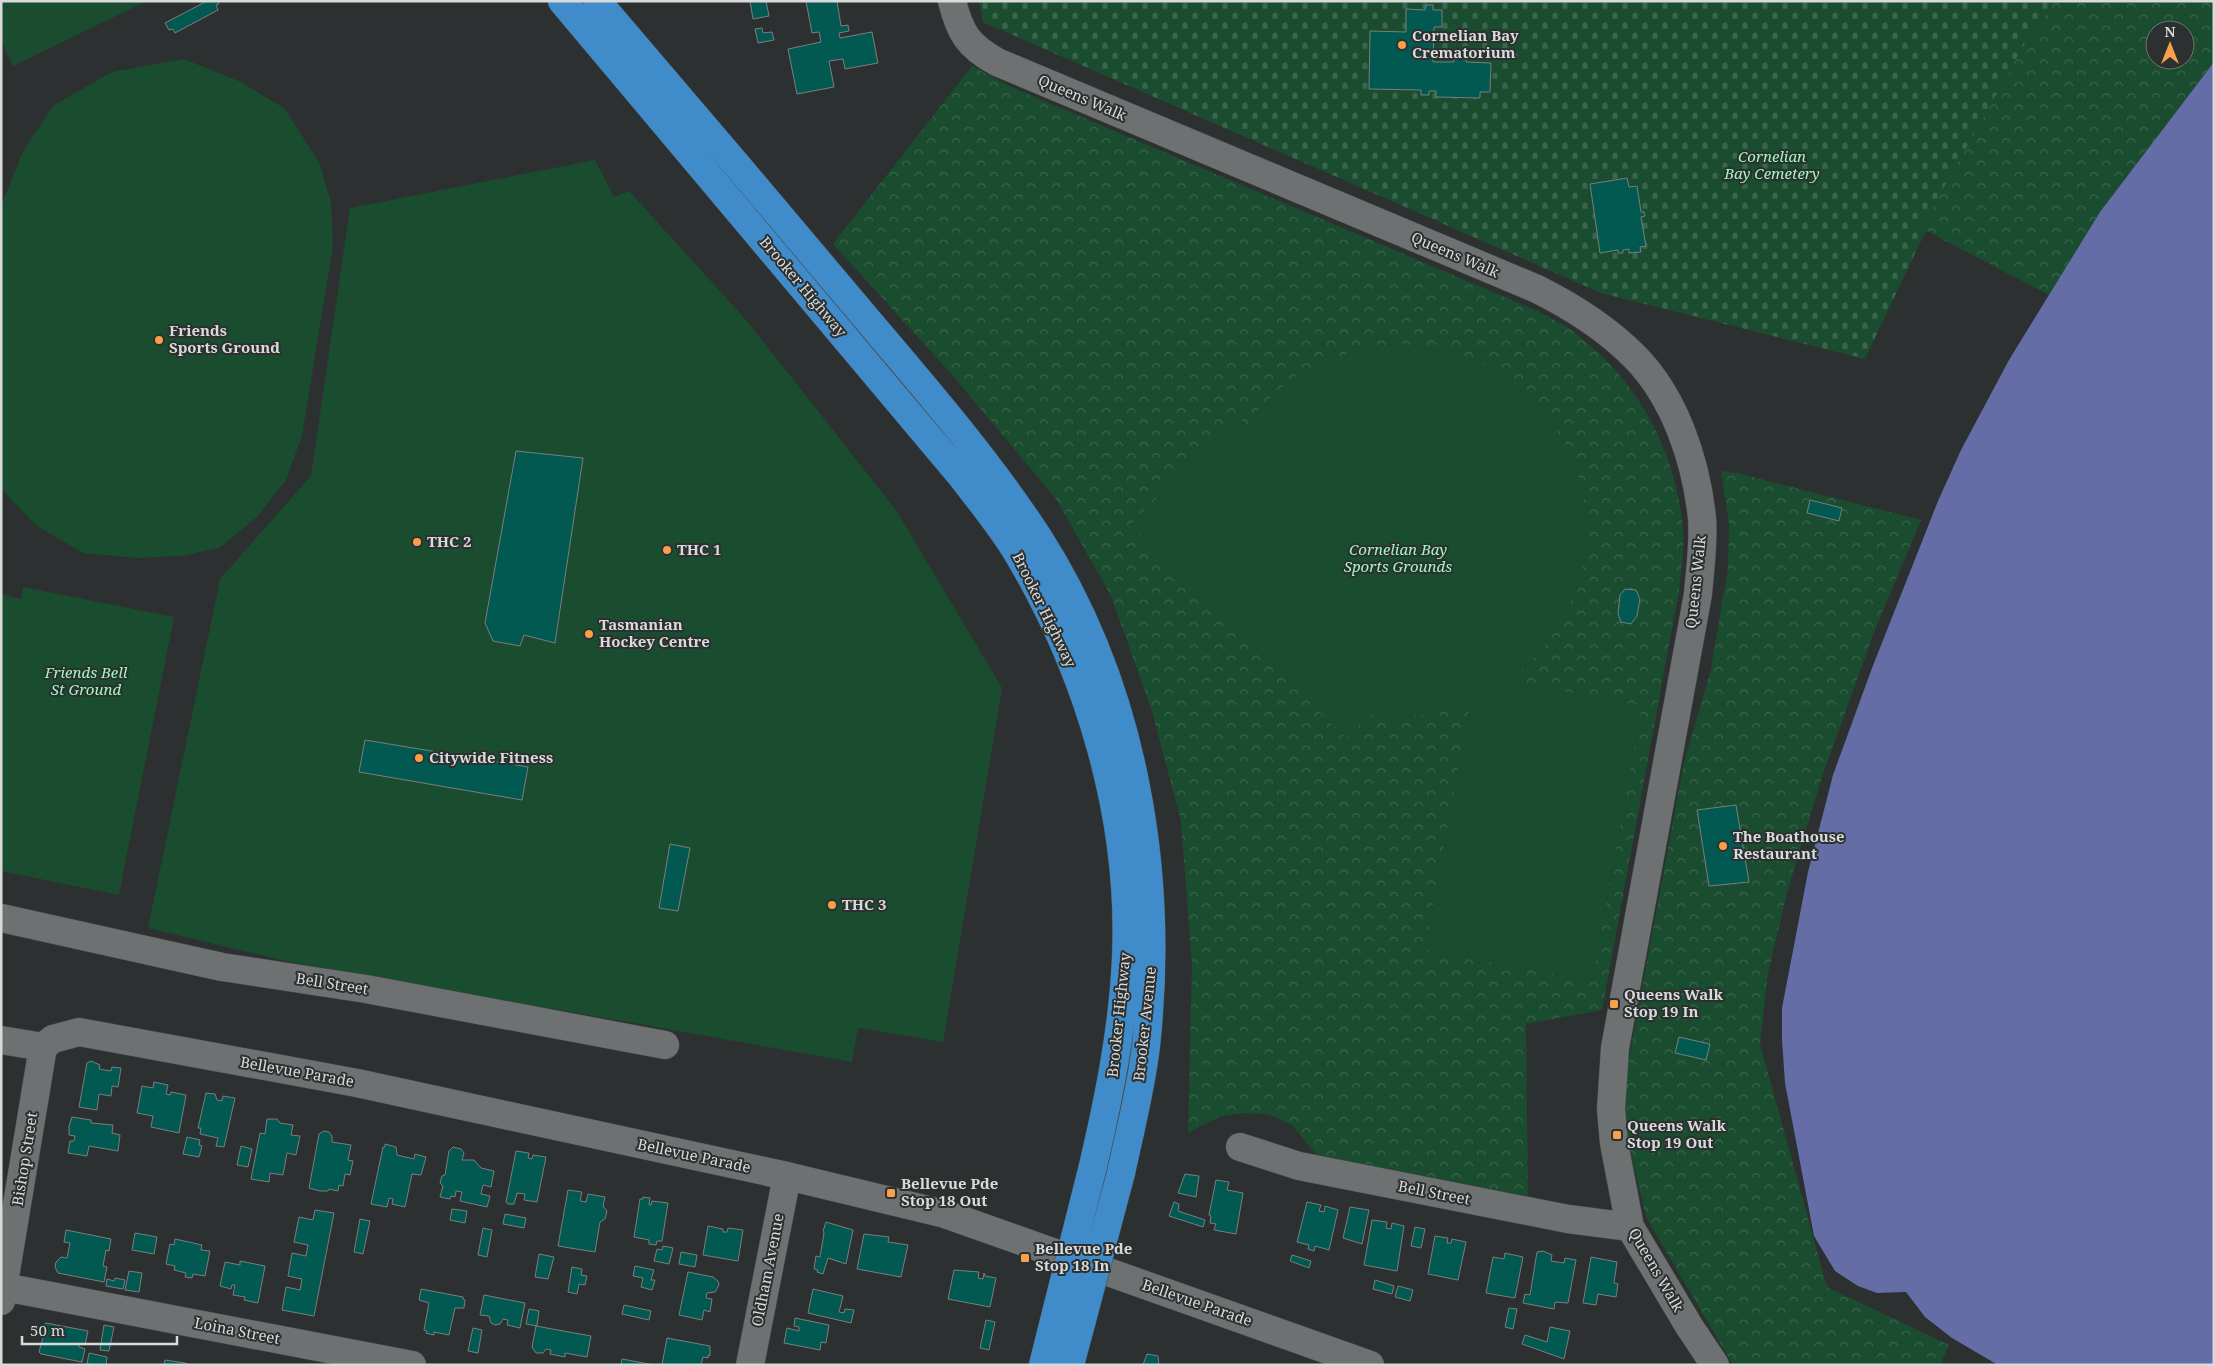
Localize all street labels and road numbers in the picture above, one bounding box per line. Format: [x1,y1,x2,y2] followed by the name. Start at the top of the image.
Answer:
[1035,70,1130,125] street label: Queens Walk
[1408,227,1503,282] street label: Queens Walk
[756,232,852,341] street label: Brooker Highway
[1680,534,1710,629] street label: Queens Walk
[1008,549,1082,671] street label: Brooker Highway
[1102,951,1135,1078] street label: Brooker Highway
[1128,966,1160,1082] street label: Brooker Avenue
[295,967,370,999] street label: Bell Street
[239,1051,356,1091] street label: Bellevue Parade
[7,1111,41,1207] street label: Bishop Street
[636,1133,753,1177] street label: Bellevue Parade
[1397,1175,1472,1209] street label: Bell Street
[746,1212,788,1328] street label: Oldham Avenue
[1625,1224,1689,1315] street label: Queens Walk
[1140,1274,1255,1330] street label: Bellevue Parade
[193,1312,282,1348] street label: Loina Street

